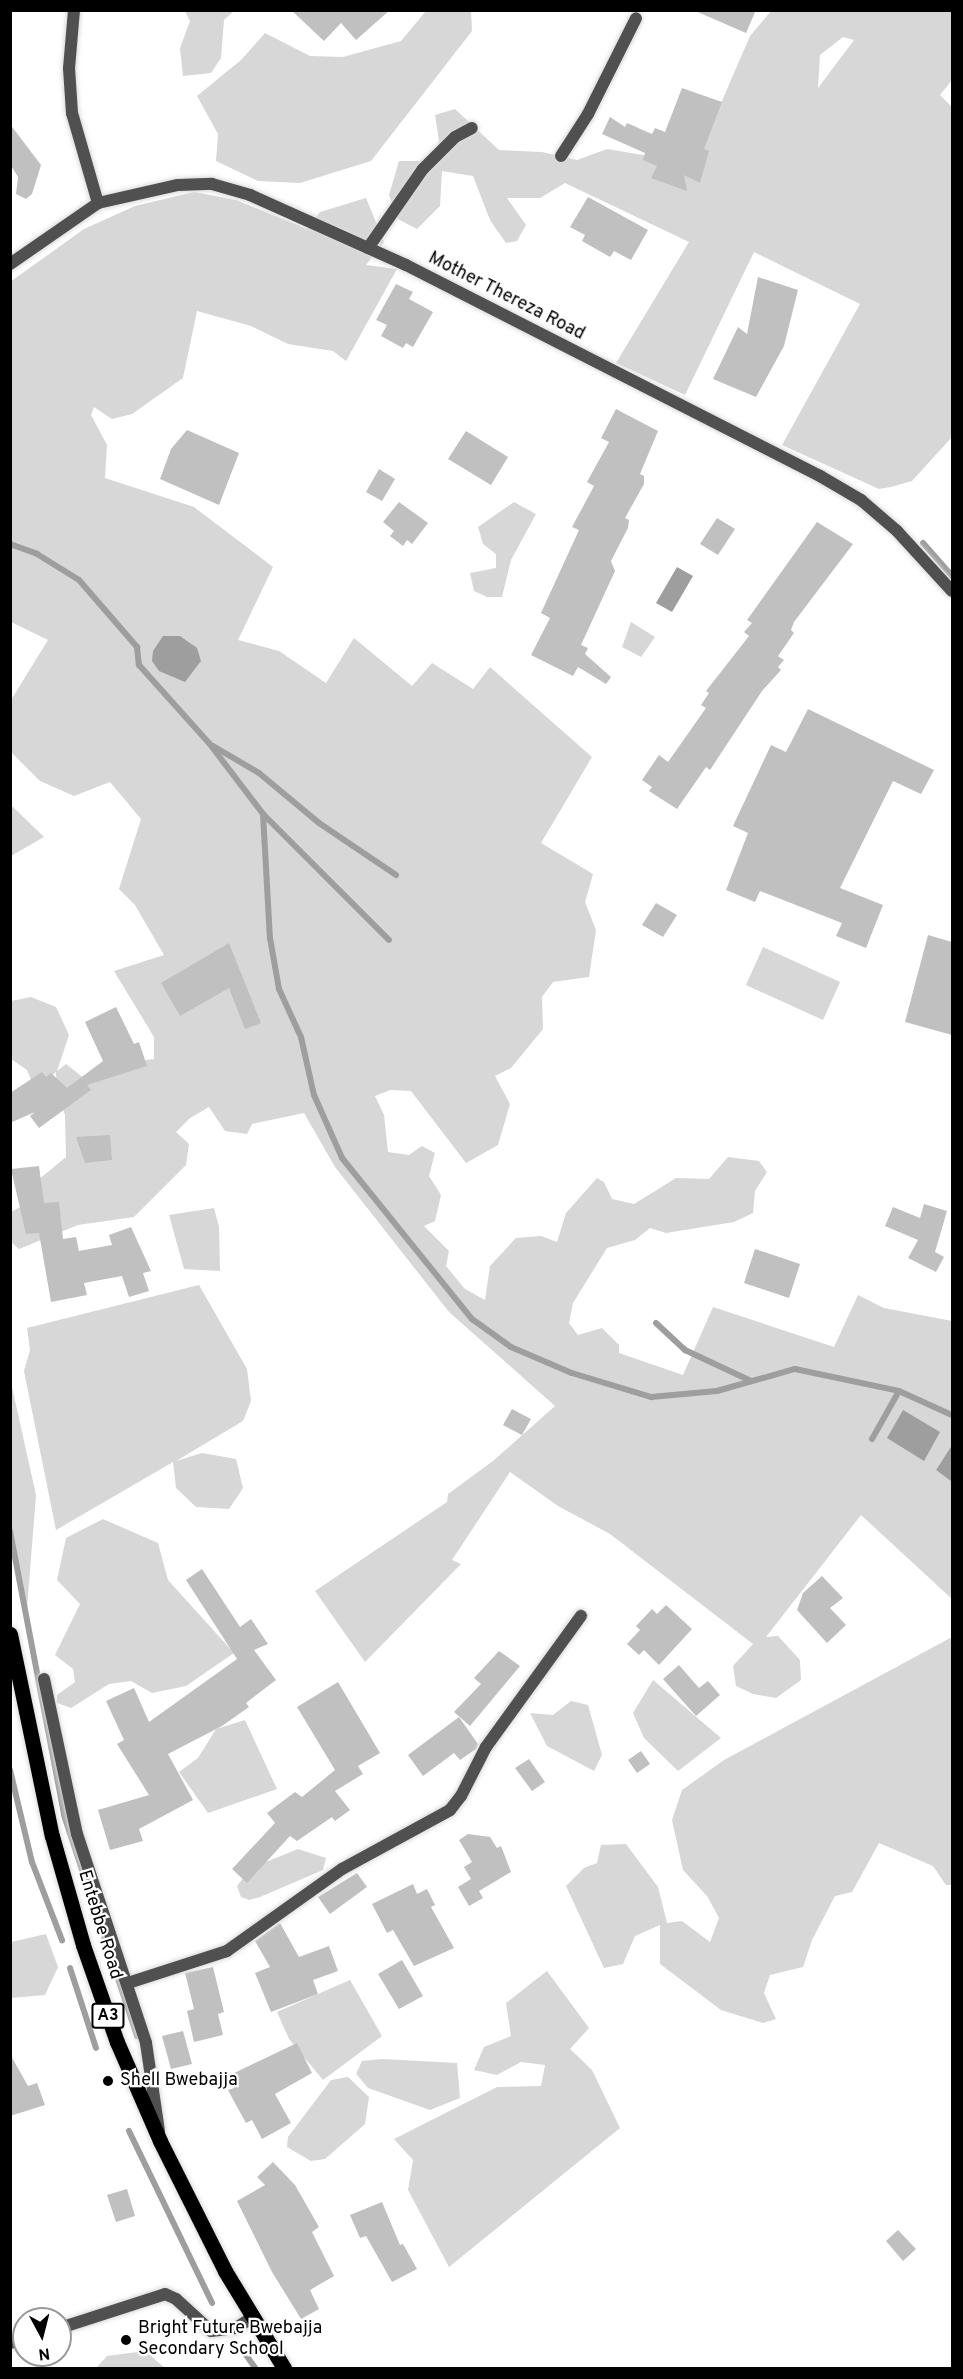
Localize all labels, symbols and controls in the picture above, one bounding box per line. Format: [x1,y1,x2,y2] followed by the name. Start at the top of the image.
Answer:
[424,248,588,346] street label: Mother Thereza Road
[72,1868,126,1982] street label: Entebbe Road
[90,2003,126,2029] road number: A3
[120,2070,238,2092] place label: Shell Bwebajja
[101,2074,115,2088] marker: Shell Bwebajja
[12,2307,72,2367] north arrow
[138,2319,322,2362] place label: Bright Future Bwebajja Secondary School
[119,2333,133,2347] marker: Bright Future Bwebajja Secondary School
[37,2342,51,2364] text: N

